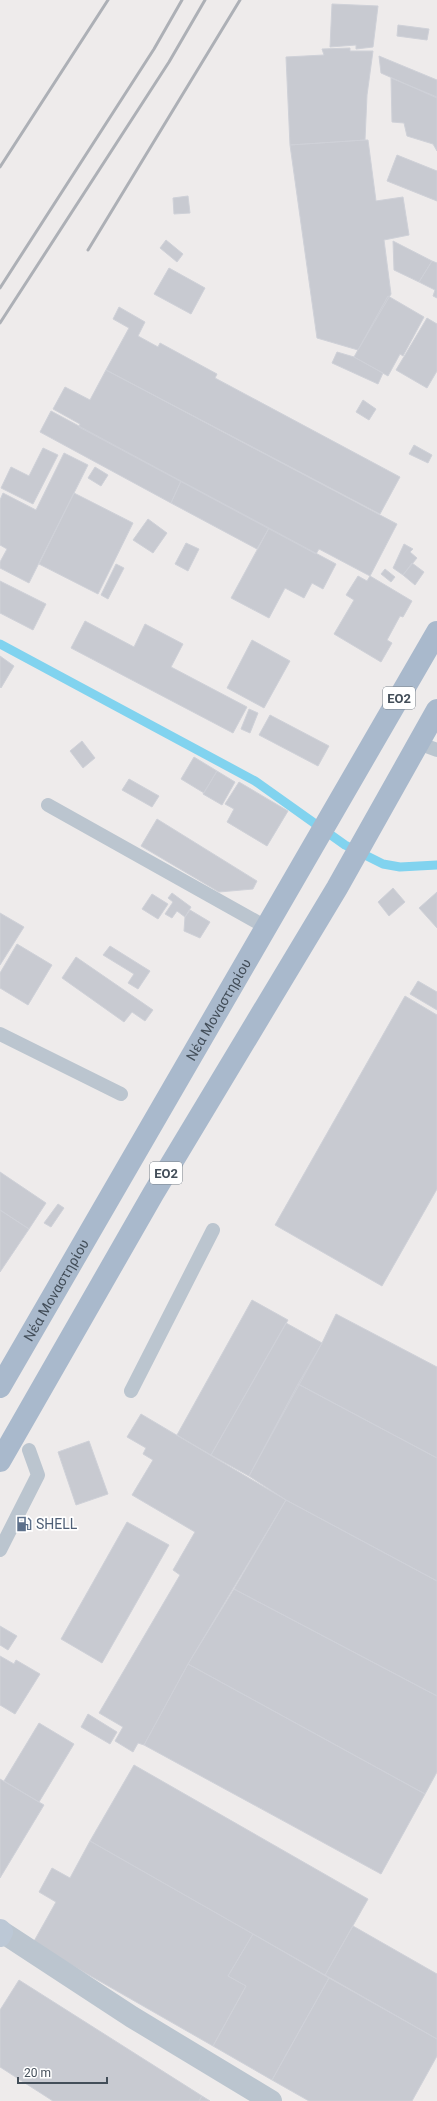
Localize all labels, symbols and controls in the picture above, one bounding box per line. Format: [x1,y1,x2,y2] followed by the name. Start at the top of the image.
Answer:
[383,687,415,709] road number: ΕΟ2
[183,956,254,1063] street label: Νέα Μοναστηρίου
[150,1162,182,1184] road number: ΕΟ2
[20,1236,92,1344] street label: Νέα Μοναστηρίου
[15,1515,33,1533] fuel station icon: SHELL
[36,1516,78,1532] place label: SHELL
[18,2059,107,2085] scale bar
[24,2066,51,2080] text: 20 m

